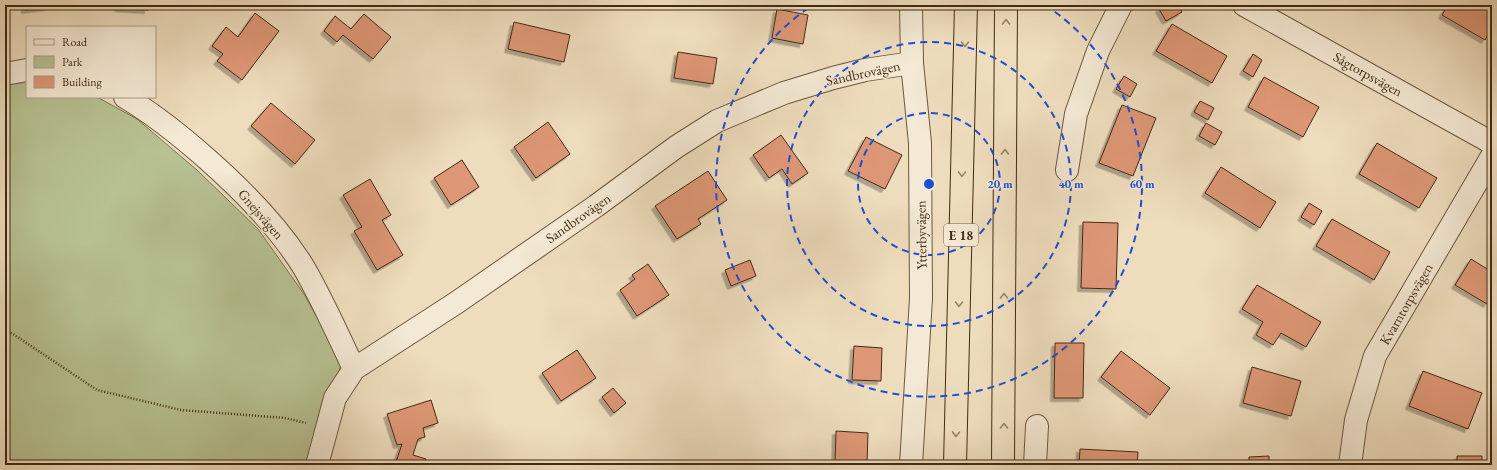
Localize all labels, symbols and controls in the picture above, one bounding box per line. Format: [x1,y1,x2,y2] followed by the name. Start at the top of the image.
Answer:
[1002,19,1010,25] one-way arrow
[26,26,156,98] legend
[62,34,88,50] text: Road
[961,41,969,47] one-way arrow
[1330,48,1406,101] street label: Sågtorpsvägen
[62,54,83,70] text: Park
[824,56,902,90] street label: Sandbrovägen
[62,74,103,90] text: Building
[1001,149,1009,155] one-way arrow
[958,171,966,177] one-way arrow
[987,176,1013,192] text: 20 m
[1058,176,1084,192] text: 40 m
[1129,176,1155,192] text: 60 m
[922,177,936,191] centre of rings
[234,185,288,243] street label: Gnejsvägen
[542,189,615,247] street label: Sandbrovägen
[911,200,931,270] street label: Ytterbyvägen
[944,224,978,246] road number: E 18
[1375,259,1437,348] street label: Kvarntorpsvägen
[1000,293,1008,299] one-way arrow
[955,301,963,307] one-way arrow
[1000,423,1008,429] one-way arrow
[952,431,960,437] one-way arrow

